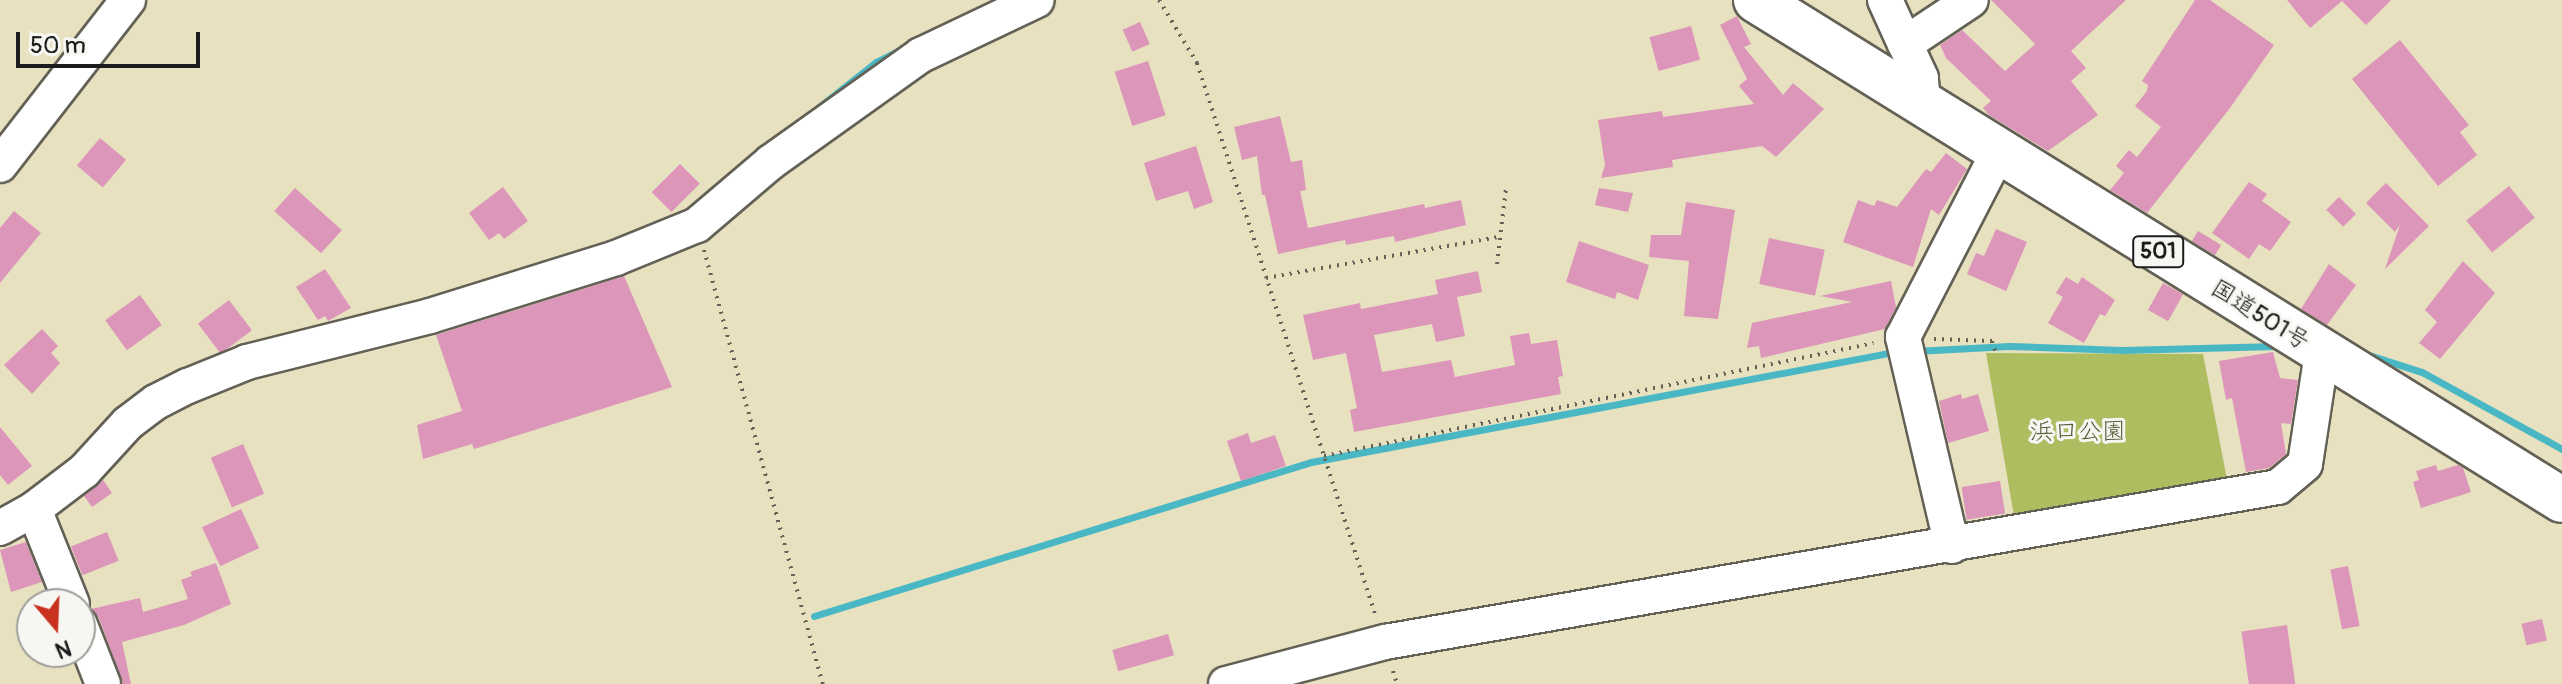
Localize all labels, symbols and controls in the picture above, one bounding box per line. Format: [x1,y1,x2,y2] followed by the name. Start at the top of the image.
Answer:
[20,16,204,66] scale bar
[30,31,86,60] text: 50 m
[2132,234,2184,270] road number: 501
[2205,273,2315,357] street label: 国道501号
[2030,418,2126,446] park label: 浜口公園
[16,588,96,668] north arrow
[52,633,75,664] text: N

